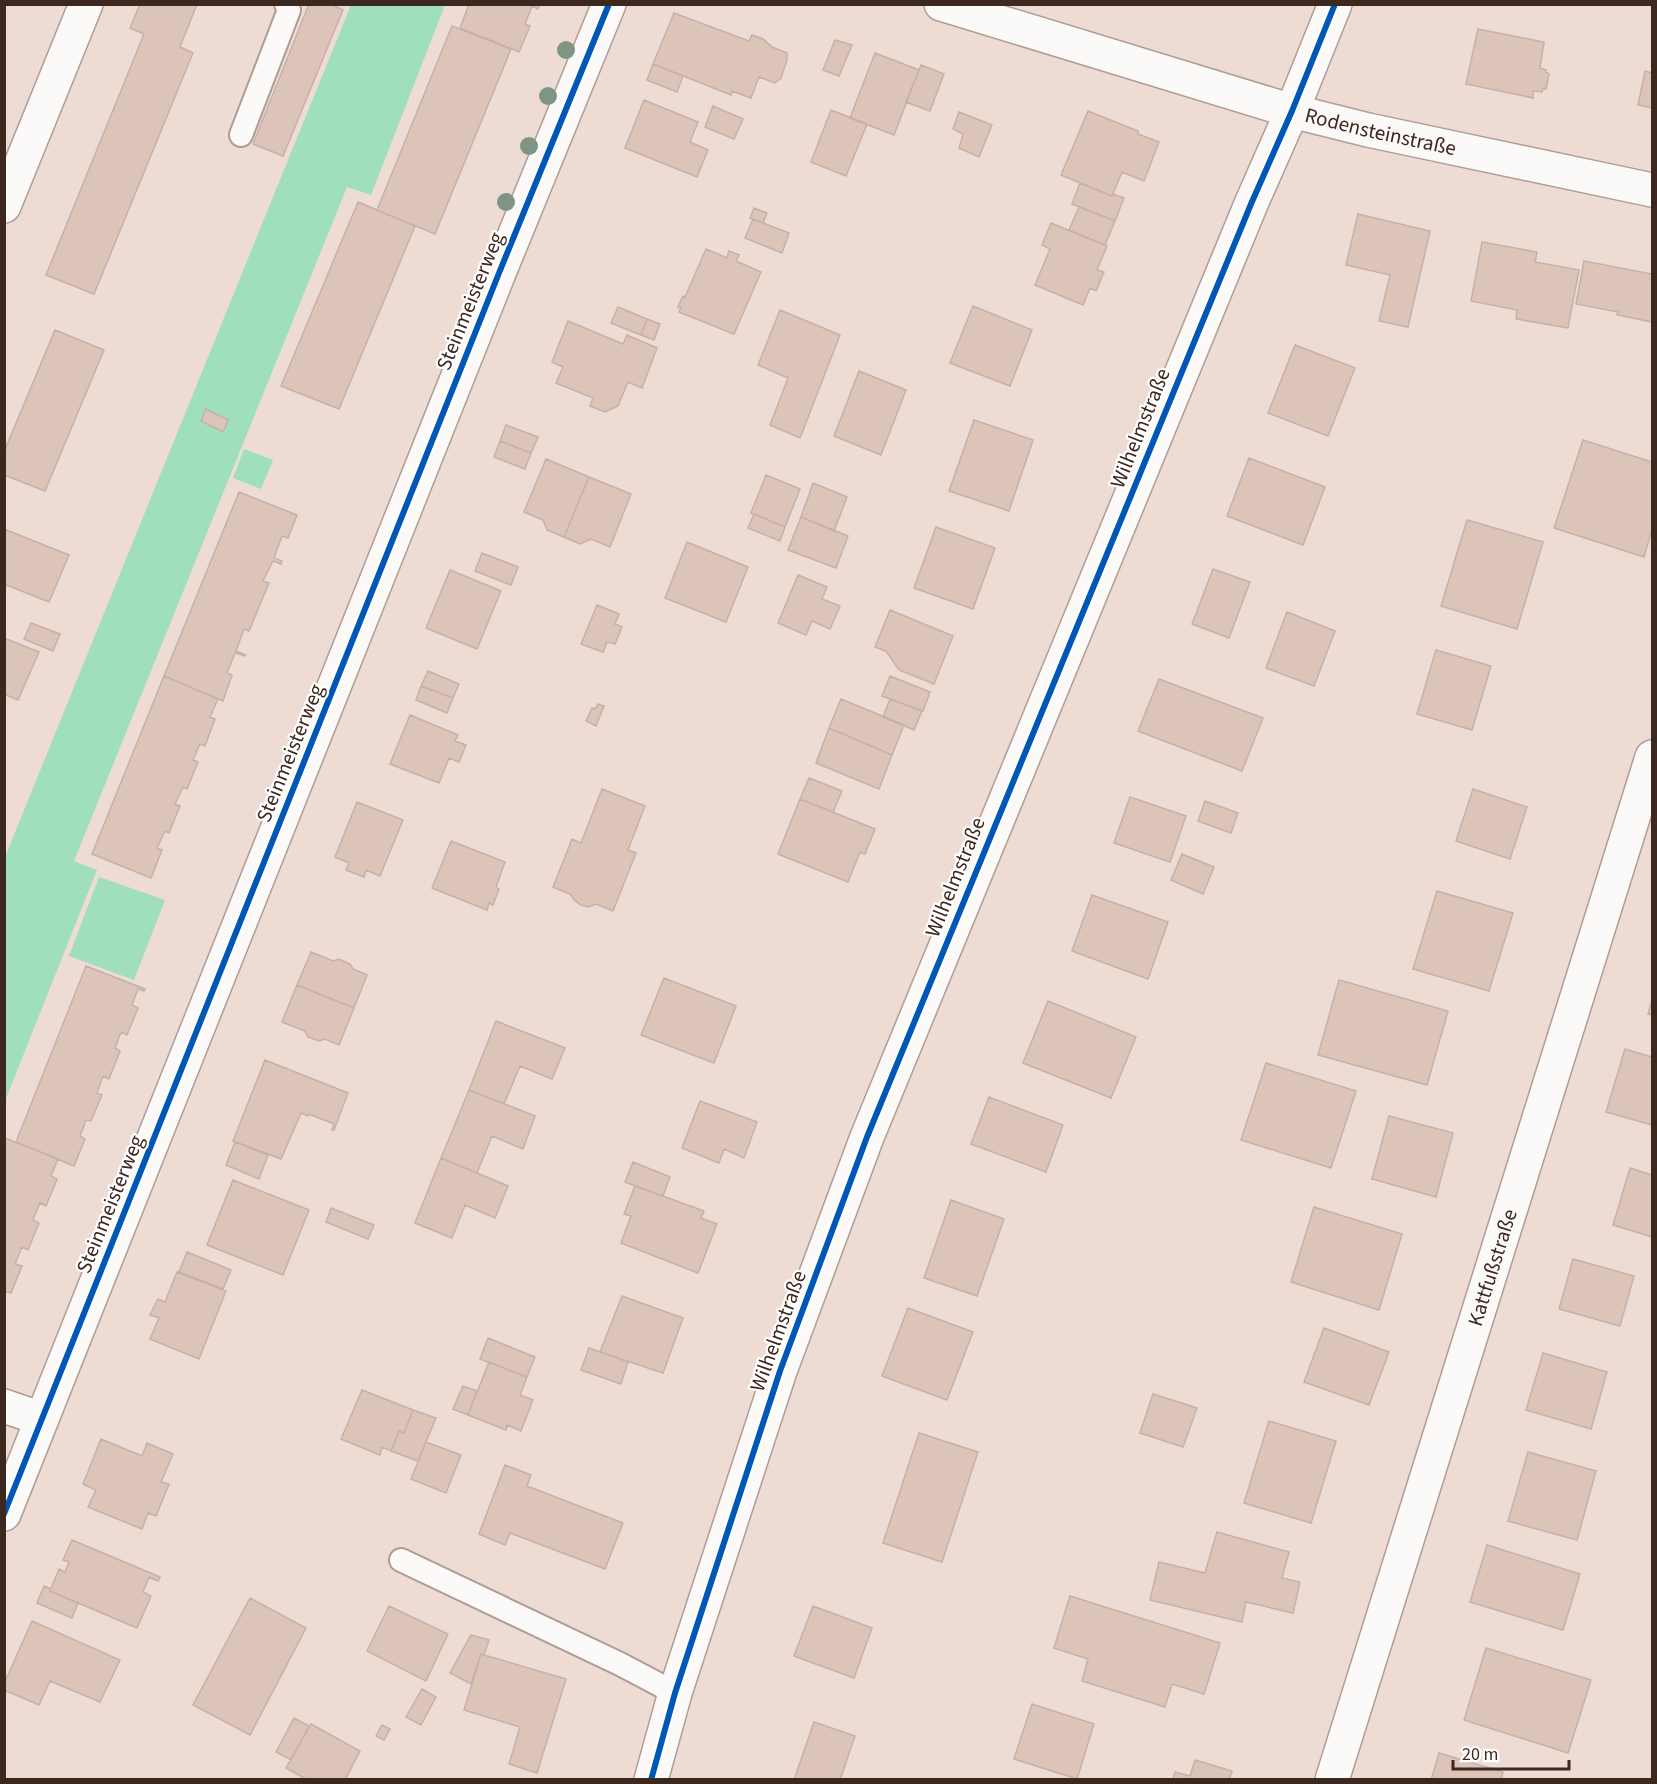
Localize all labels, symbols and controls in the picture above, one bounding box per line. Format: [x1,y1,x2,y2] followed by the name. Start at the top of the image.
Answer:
[1302,100,1459,163] street label: Rodensteinstraße
[429,227,512,375] street label: Steinmeisterweg
[1102,364,1178,492] street label: Wilhelmstraße
[249,679,332,827] street label: Steinmeisterweg
[917,813,993,941] street label: Wilhelmstraße
[69,1130,152,1278] street label: Steinmeisterweg
[1460,1205,1525,1330] street label: Kattfußstraße
[742,1266,814,1396] street label: Wilhelmstraße
[1453,1733,1568,1771] scale bar
[1462,1742,1498,1767] text: 20 m

